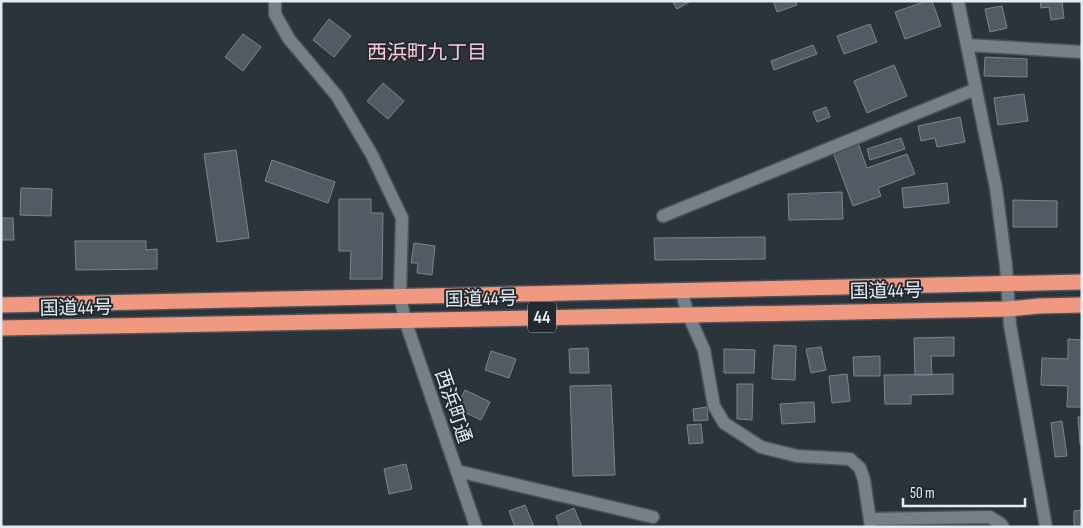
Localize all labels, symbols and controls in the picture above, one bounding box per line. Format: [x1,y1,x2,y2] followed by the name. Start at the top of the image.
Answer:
[367,41,487,65] district label: 西浜町九丁目
[849,279,923,304] street label: 国道44号
[444,287,518,312] street label: 国道44号
[39,296,113,321] street label: 国道44号
[528,302,556,332] road number: 44
[429,367,476,446] street label: 西浜町通
[903,476,1026,508] scale bar
[910,484,935,503] text: 50 m

